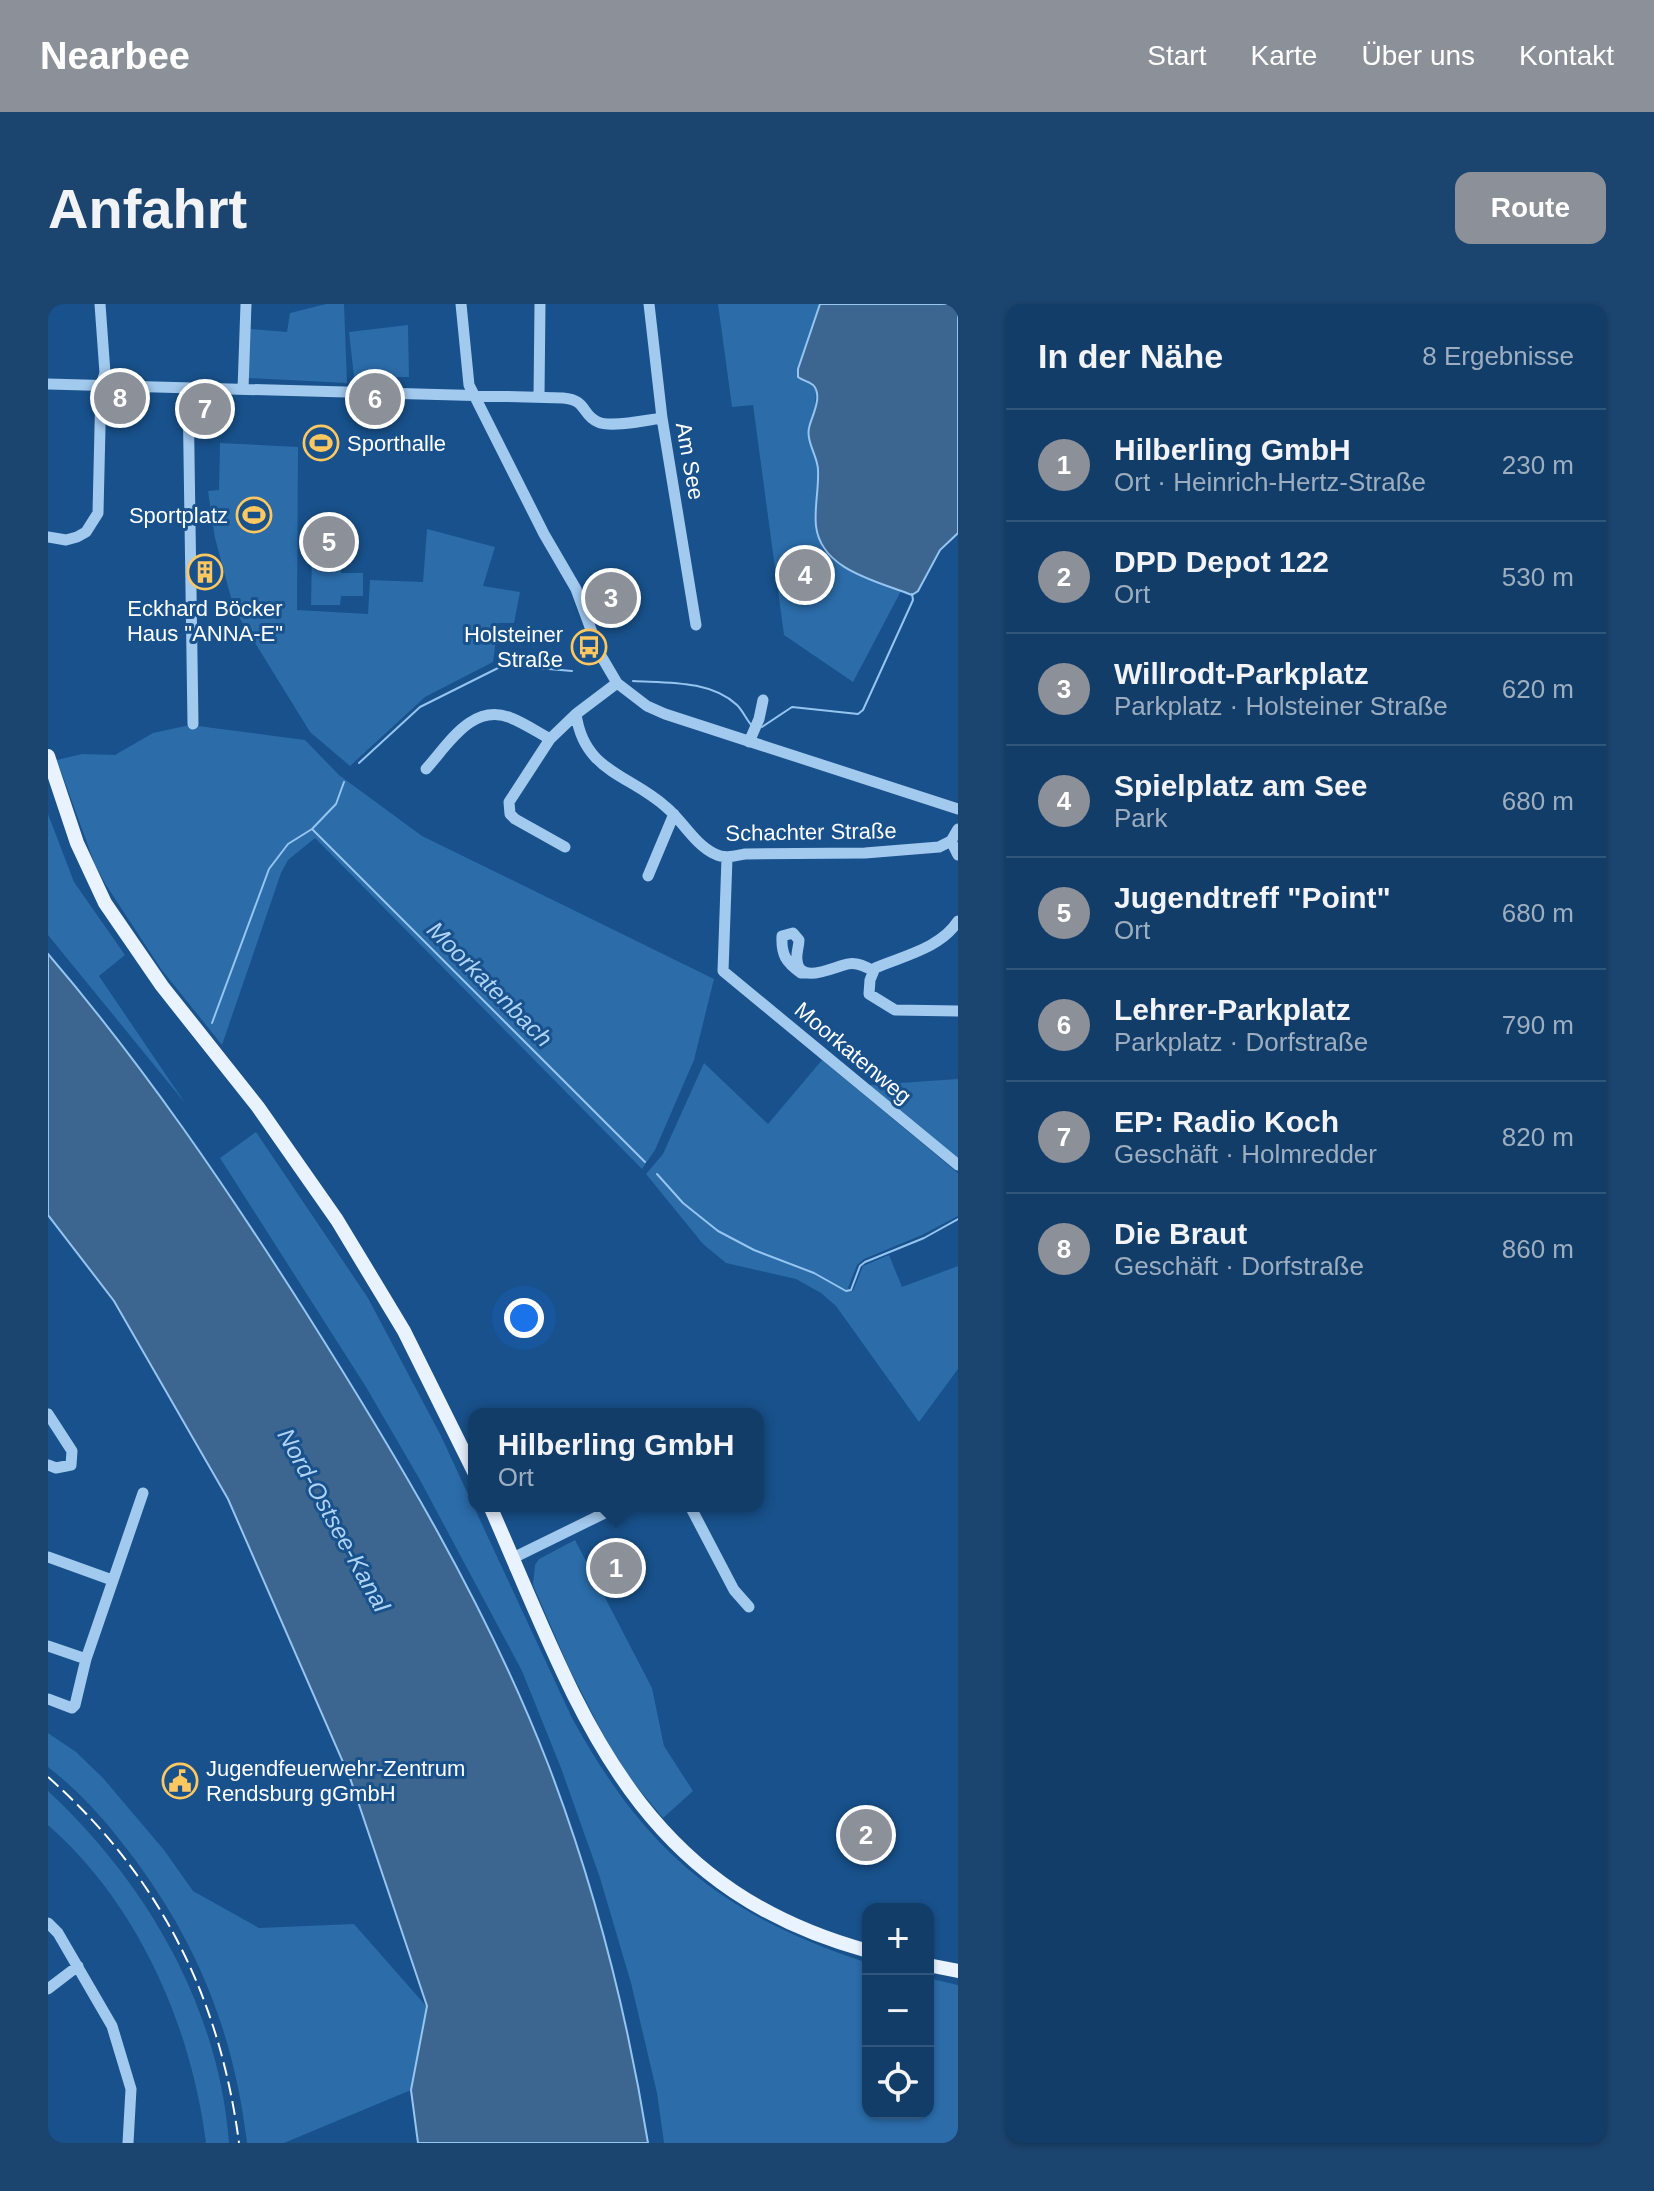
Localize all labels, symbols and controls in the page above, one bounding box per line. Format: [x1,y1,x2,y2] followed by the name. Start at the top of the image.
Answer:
[40,35,190,77] text: Nearbee
[1147,40,1206,71] text: Start
[1250,40,1317,71] text: Karte
[1361,40,1475,71] text: Über uns
[1519,40,1614,71] text: Kontakt
[1455,172,1606,244] button: Route
[48,177,247,240] text: Anfahrt
[1038,337,1223,375] text: In der Nähe
[1422,341,1574,371] text: 8 Ergebnisse
[94,368,146,428] pin: 8
[349,369,401,429] pin: 6
[179,379,231,439] pin: 7
[671,420,709,502] street label: Am See
[302,424,340,462] sports icon: Sporthalle
[347,431,446,456] place label: Sporthalle
[1114,433,1351,466] text: Hilberling GmbH
[1057,450,1071,480] text: 1
[1502,450,1574,480] text: 230 m
[1114,467,1426,497] text: Ort · Heinrich-Hertz-Straße
[235,496,273,534] sports icon: Sportplatz
[129,503,228,528] place label: Sportplatz
[303,512,355,572] pin: 5
[779,545,831,605] pin: 4
[1114,545,1329,578] text: DPD Depot 122
[186,553,224,591] building icon: Eckhard Böcker Haus "ANNA-E"
[1057,562,1071,592] text: 2
[1502,562,1574,592] text: 530 m
[585,568,637,628] pin: 3
[1114,579,1150,609] text: Ort
[127,596,283,646] place label: Eckhard Böcker Haus "ANNA-E"
[464,622,563,672] place label: Holsteiner Straße
[570,628,608,666] bus stop icon: Holsteiner Straße
[1114,657,1369,690] text: Willrodt-Parkplatz
[1057,674,1071,704] text: 3
[1502,674,1574,704] text: 620 m
[1114,691,1448,721] text: Parkplatz · Holsteiner Straße
[1114,769,1367,802] text: Spielplatz am See
[1057,786,1071,816] text: 4
[1502,786,1574,816] text: 680 m
[1114,803,1167,833] text: Park
[725,818,897,846] street label: Schachter Straße
[1114,881,1391,914] text: Jugendtreff "Point"
[1057,898,1071,928] text: 5
[1502,898,1574,928] text: 680 m
[1114,915,1150,945] text: Ort
[422,916,558,1052] water label: Moorkatenbach
[1114,993,1351,1026] text: Lehrer-Parkplatz
[790,997,916,1109] street label: Moorkatenweg
[1057,1010,1071,1040] text: 6
[1502,1010,1574,1040] text: 790 m
[1114,1027,1368,1057] text: Parkplatz · Dorfstraße
[1114,1105,1339,1138] text: EP: Radio Koch
[1057,1122,1071,1152] text: 7
[1502,1122,1574,1152] text: 820 m
[1114,1139,1377,1169] text: Geschäft · Holmredder
[1114,1217,1247,1250] text: Die Braut
[1057,1234,1071,1264] text: 8
[1502,1234,1574,1264] text: 860 m
[1114,1251,1364,1281] text: Geschäft · Dorfstraße
[504,1298,544,1338] your location
[468,1408,764,1512] popup
[272,1424,396,1617] water label: Nord-Ostsee-Kanal
[498,1428,734,1461] text: Hilberling GmbH
[498,1462,534,1492] text: Ort
[590,1538,642,1598] pin: 1
[206,1756,465,1806] place label: Jugendfeuerwehr-Zentrum Rendsburg gGmbH
[161,1762,199,1800] public building icon: Jugendfeuerwehr-Zentrum Rendsburg gGmbH
[840,1805,892,1865] pin: 2
[862,1903,934,2119] map controls
[862,1903,934,1975] button: +
[862,1975,934,2047] button: −
[862,2047,934,2119] button: locate

